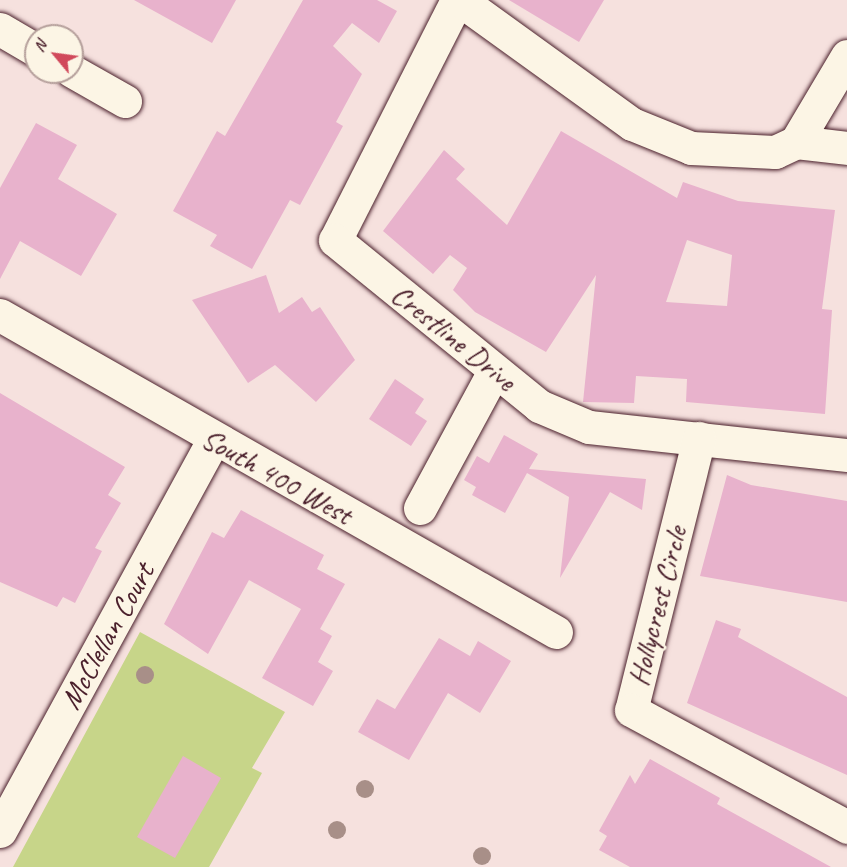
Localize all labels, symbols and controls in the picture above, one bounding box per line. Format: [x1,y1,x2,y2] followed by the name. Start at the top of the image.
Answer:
[24,24,84,84] north arrow
[29,37,51,55] text: N
[384,276,524,398] street label: Crestline Drive
[196,420,358,532] street label: South 400 West
[620,523,694,689] street label: Hollycrest Circle
[52,557,162,715] street label: McClellan Court

